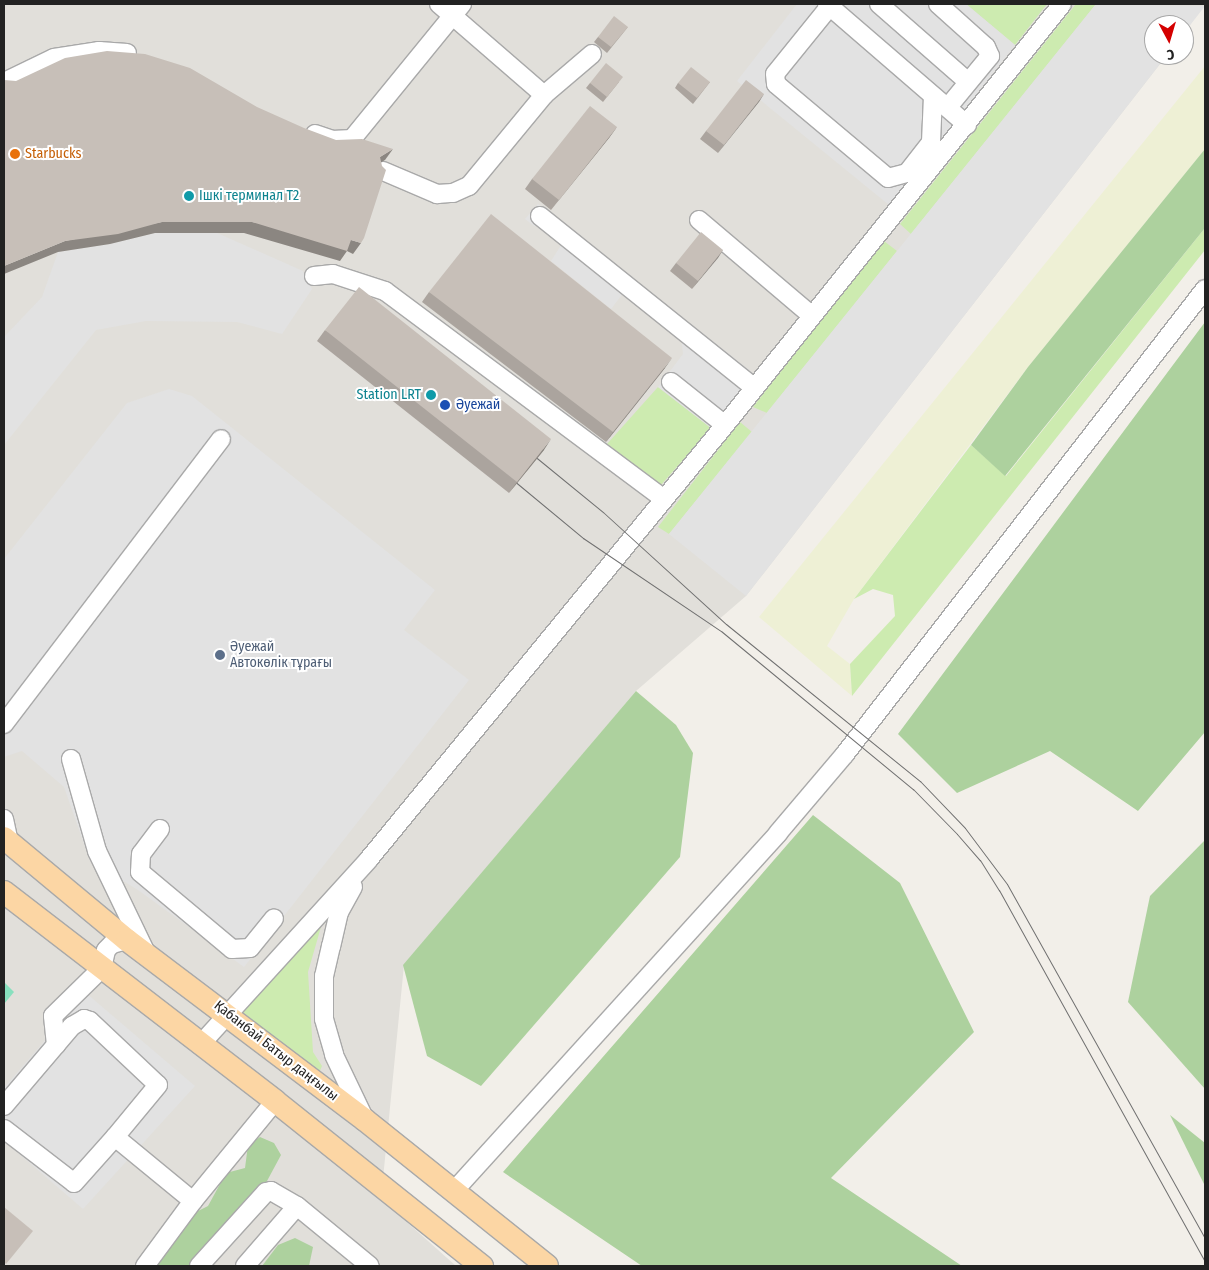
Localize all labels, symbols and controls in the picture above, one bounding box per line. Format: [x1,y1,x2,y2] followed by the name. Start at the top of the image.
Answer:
[1144,15,1194,65] north arrow
[1166,46,1175,63] text: С
[25,146,81,162] place label: Starbucks
[9,148,21,160] marker: Starbucks
[199,188,299,204] place label: Ішкі терминал T2
[183,190,195,202] marker: Ішкі терминал T2
[357,387,421,403] place label: Station LRT
[425,389,437,401] marker: Station LRT
[456,397,500,413] place label: Әуежай
[438,398,452,412] marker: Әуежай
[230,639,332,672] place label: Әуежай Автокөлік тұрағы
[214,649,226,661] marker: Әуежай Автокөлік тұрағы
[210,997,342,1105] street label: Қабанбай Батыр даңғылы

